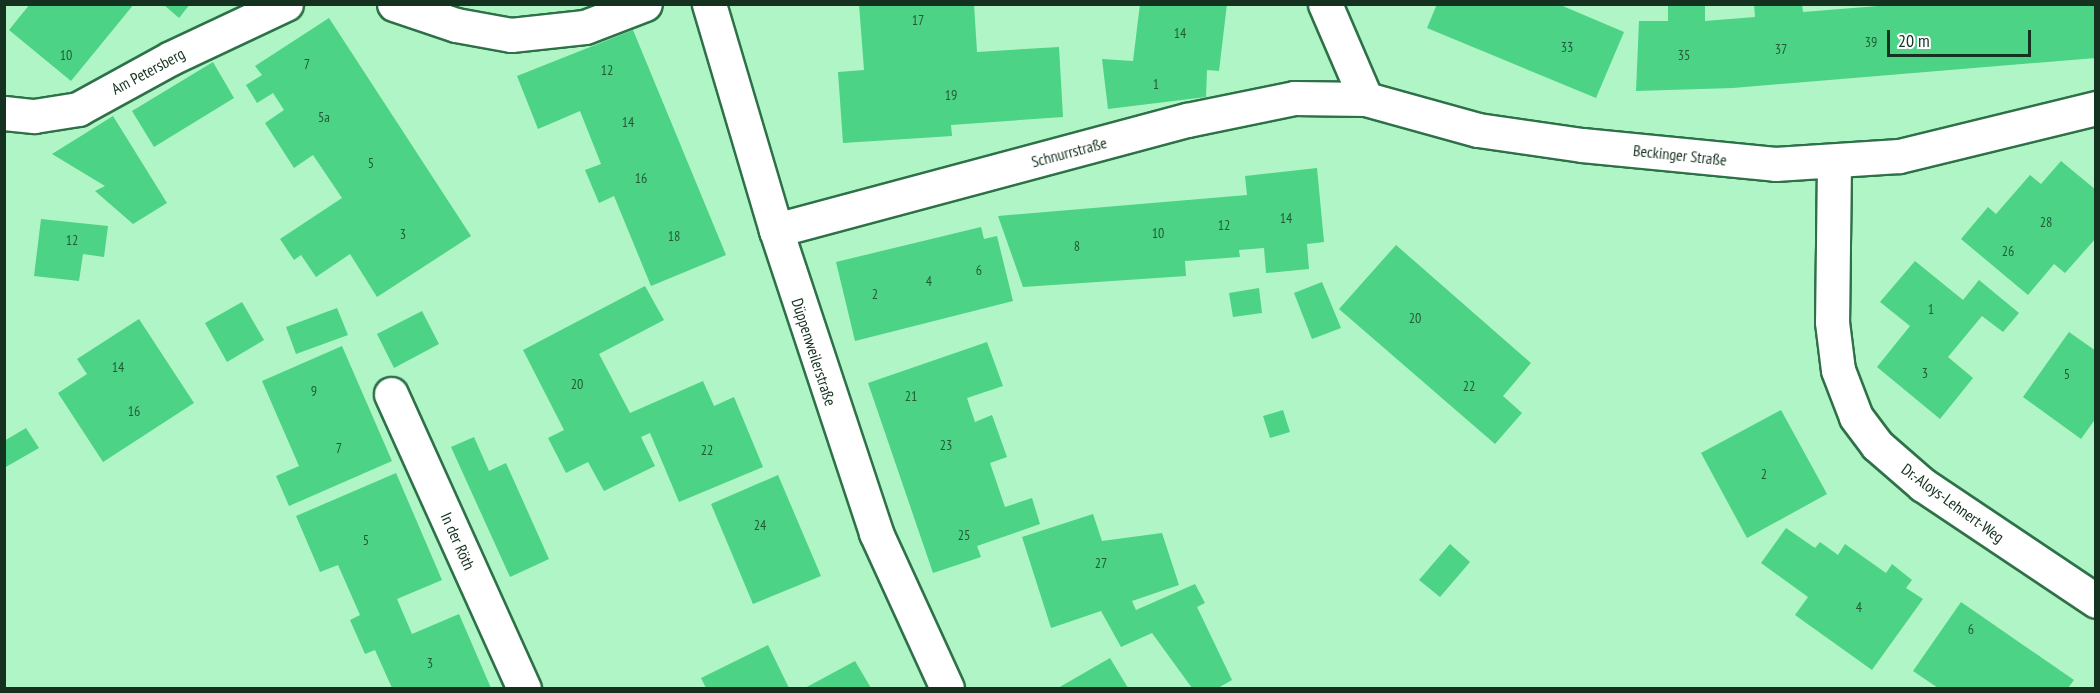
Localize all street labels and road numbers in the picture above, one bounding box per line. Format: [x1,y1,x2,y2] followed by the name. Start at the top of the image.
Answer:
[108,44,188,98] street label: Am Petersberg
[1029,133,1109,171] street label: Schnurrstraße
[1632,141,1728,169] street label: Beckinger Straße
[788,296,840,408] street label: Düppenweilerstraße
[1898,459,2008,547] street label: Dr.-Aloys-Lehnert-Weg
[437,509,479,573] street label: In der Röth

